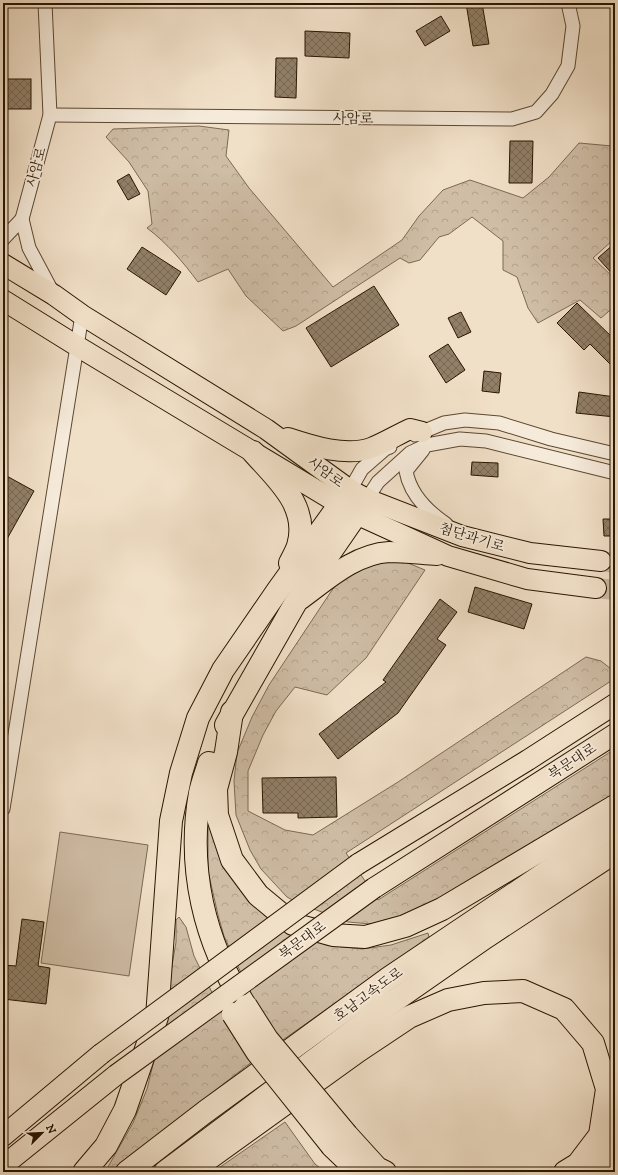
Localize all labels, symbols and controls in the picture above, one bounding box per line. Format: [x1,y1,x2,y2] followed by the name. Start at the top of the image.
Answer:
[333,110,374,128] street label: 사암로
[23,145,51,189] street label: 사암로
[304,454,347,492] street label: 사암로
[437,519,507,557] street label: 첨단과기로
[545,739,601,784] street label: 북문대로
[275,917,330,964] street label: 북문대로
[330,963,407,1026] street label: 호남고속도로
[22,1113,62,1153] north arrow
[42,1122,58,1136] text: N

